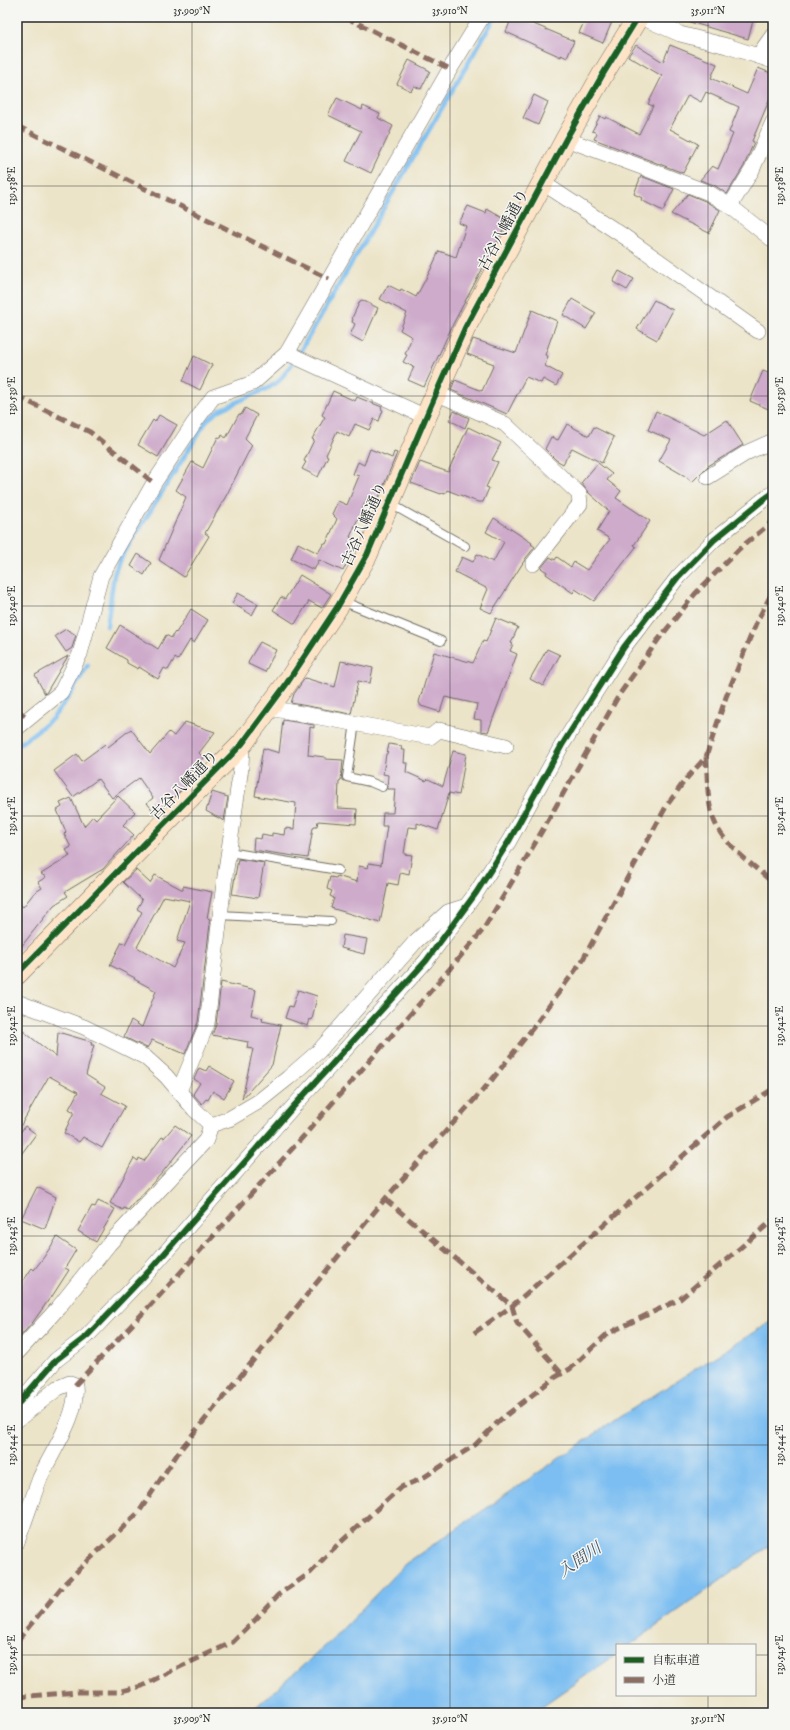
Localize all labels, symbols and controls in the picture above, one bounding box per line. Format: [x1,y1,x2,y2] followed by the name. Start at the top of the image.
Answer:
[173,5,211,17] text: 35.909°N
[432,5,468,17] text: 35.910°N
[691,5,725,17] text: 35.911°N
[6,167,18,205] text: 139.538°E
[774,167,786,205] text: 139.538°E
[474,186,533,274] street label: 古谷八幡通り
[6,377,18,415] text: 139.539°E
[774,377,786,415] text: 139.539°E
[337,479,391,569] street label: 古谷八幡通り
[6,586,18,626] text: 139.540°E
[774,586,786,626] text: 139.540°E
[146,746,222,824] street label: 古谷八幡通り
[6,797,18,835] text: 139.541°E
[774,797,786,835] text: 139.541°E
[6,1006,18,1046] text: 139.542°E
[774,1006,786,1046] text: 139.542°E
[6,1217,18,1255] text: 139.543°E
[774,1217,786,1255] text: 139.543°E
[6,1425,18,1465] text: 139.544°E
[774,1425,786,1465] text: 139.544°E
[554,1537,607,1582] water label: 入間川
[6,1635,18,1675] text: 139.545°E
[774,1635,786,1675] text: 139.545°E
[616,1644,756,1696] legend
[652,1653,700,1668] text: 自転車道
[652,1673,676,1688] text: 小道
[173,1713,211,1725] text: 35.909°N
[432,1713,468,1725] text: 35.910°N
[691,1713,725,1725] text: 35.911°N

